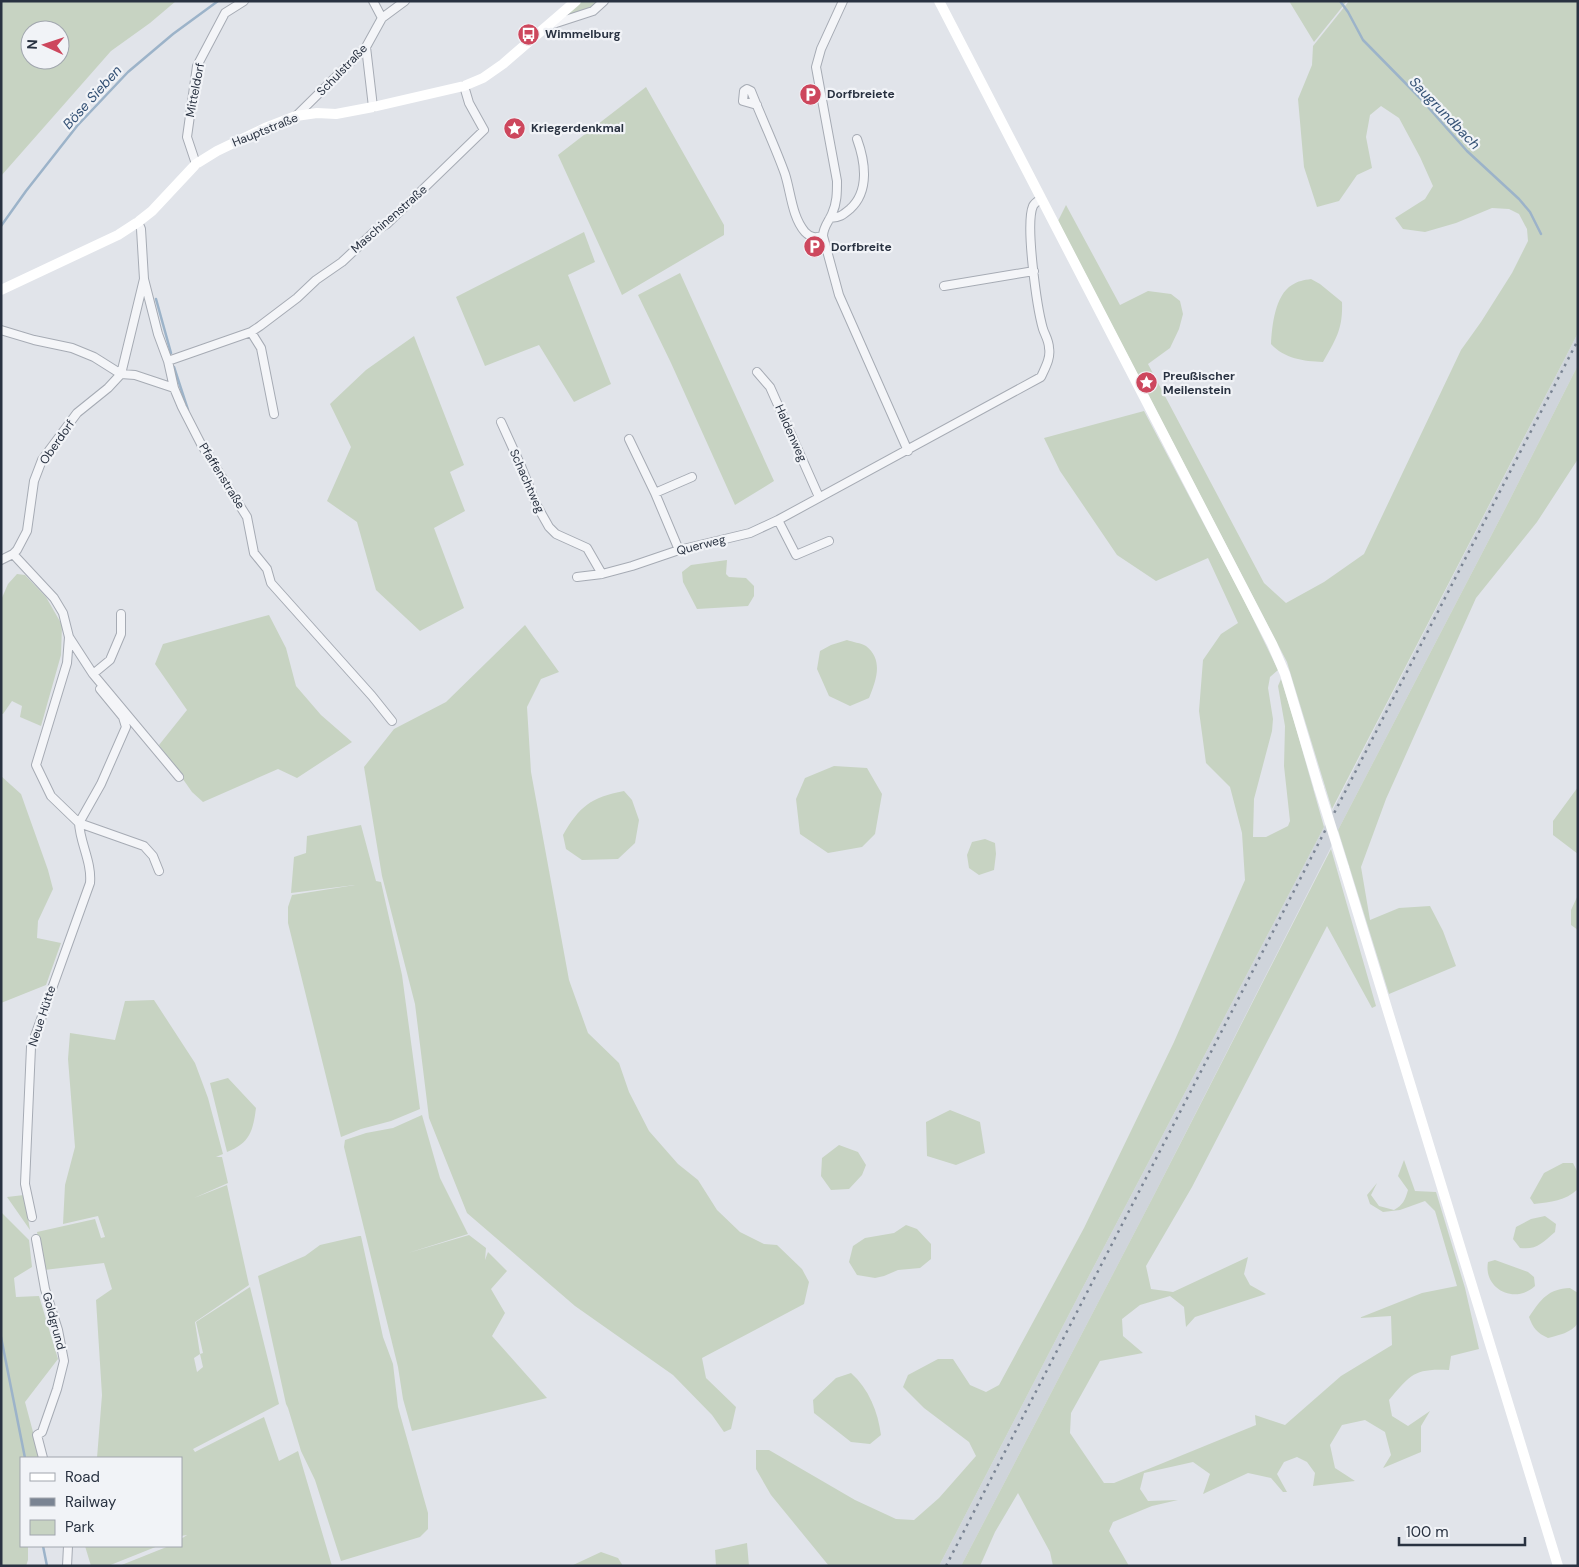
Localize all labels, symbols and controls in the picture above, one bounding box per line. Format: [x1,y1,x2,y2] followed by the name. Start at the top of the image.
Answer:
[20,20,70,70] north arrow
[517,22,541,46] bus stop icon: Wimmelburg
[545,26,621,42] place label: Wimmelburg
[23,39,41,50] text: N
[313,40,371,99] street label: Schulstraße
[59,61,125,133] water label: Böse Sieben
[182,62,208,118] street label: Mitteldorf
[1406,73,1484,153] water label: Saugrundbach
[799,82,823,106] parking icon: Dorfbreiete
[827,86,895,102] place label: Dorfbreiete
[230,109,300,150] street label: Hauptstraße
[503,116,527,140] place icon: Kriegerdenkmal
[531,120,624,136] place label: Kriegerdenkmal
[348,181,431,256] street label: Maschinenstraße
[803,235,827,259] parking icon: Dorfbreite
[831,239,892,255] place label: Dorfbreite
[1163,368,1235,398] place label: Preußischer Meilenstein
[1135,371,1159,395] place icon: Preußischer Meilenstein
[771,402,811,464] street label: Haldenweg
[36,417,78,467] street label: Oberdorf
[195,440,249,512] street label: Pfaffenstraße
[506,447,548,516] street label: Schachtweg
[675,531,727,559] street label: Querweg
[25,983,59,1048] street label: Neue Hütte
[39,1291,69,1351] street label: Goldgrund
[20,1457,182,1547] legend
[65,1467,100,1487] text: Road
[65,1492,117,1512] text: Railway
[1399,1514,1525,1546] scale bar
[65,1517,95,1537] text: Park
[1406,1522,1449,1542] text: 100 m

